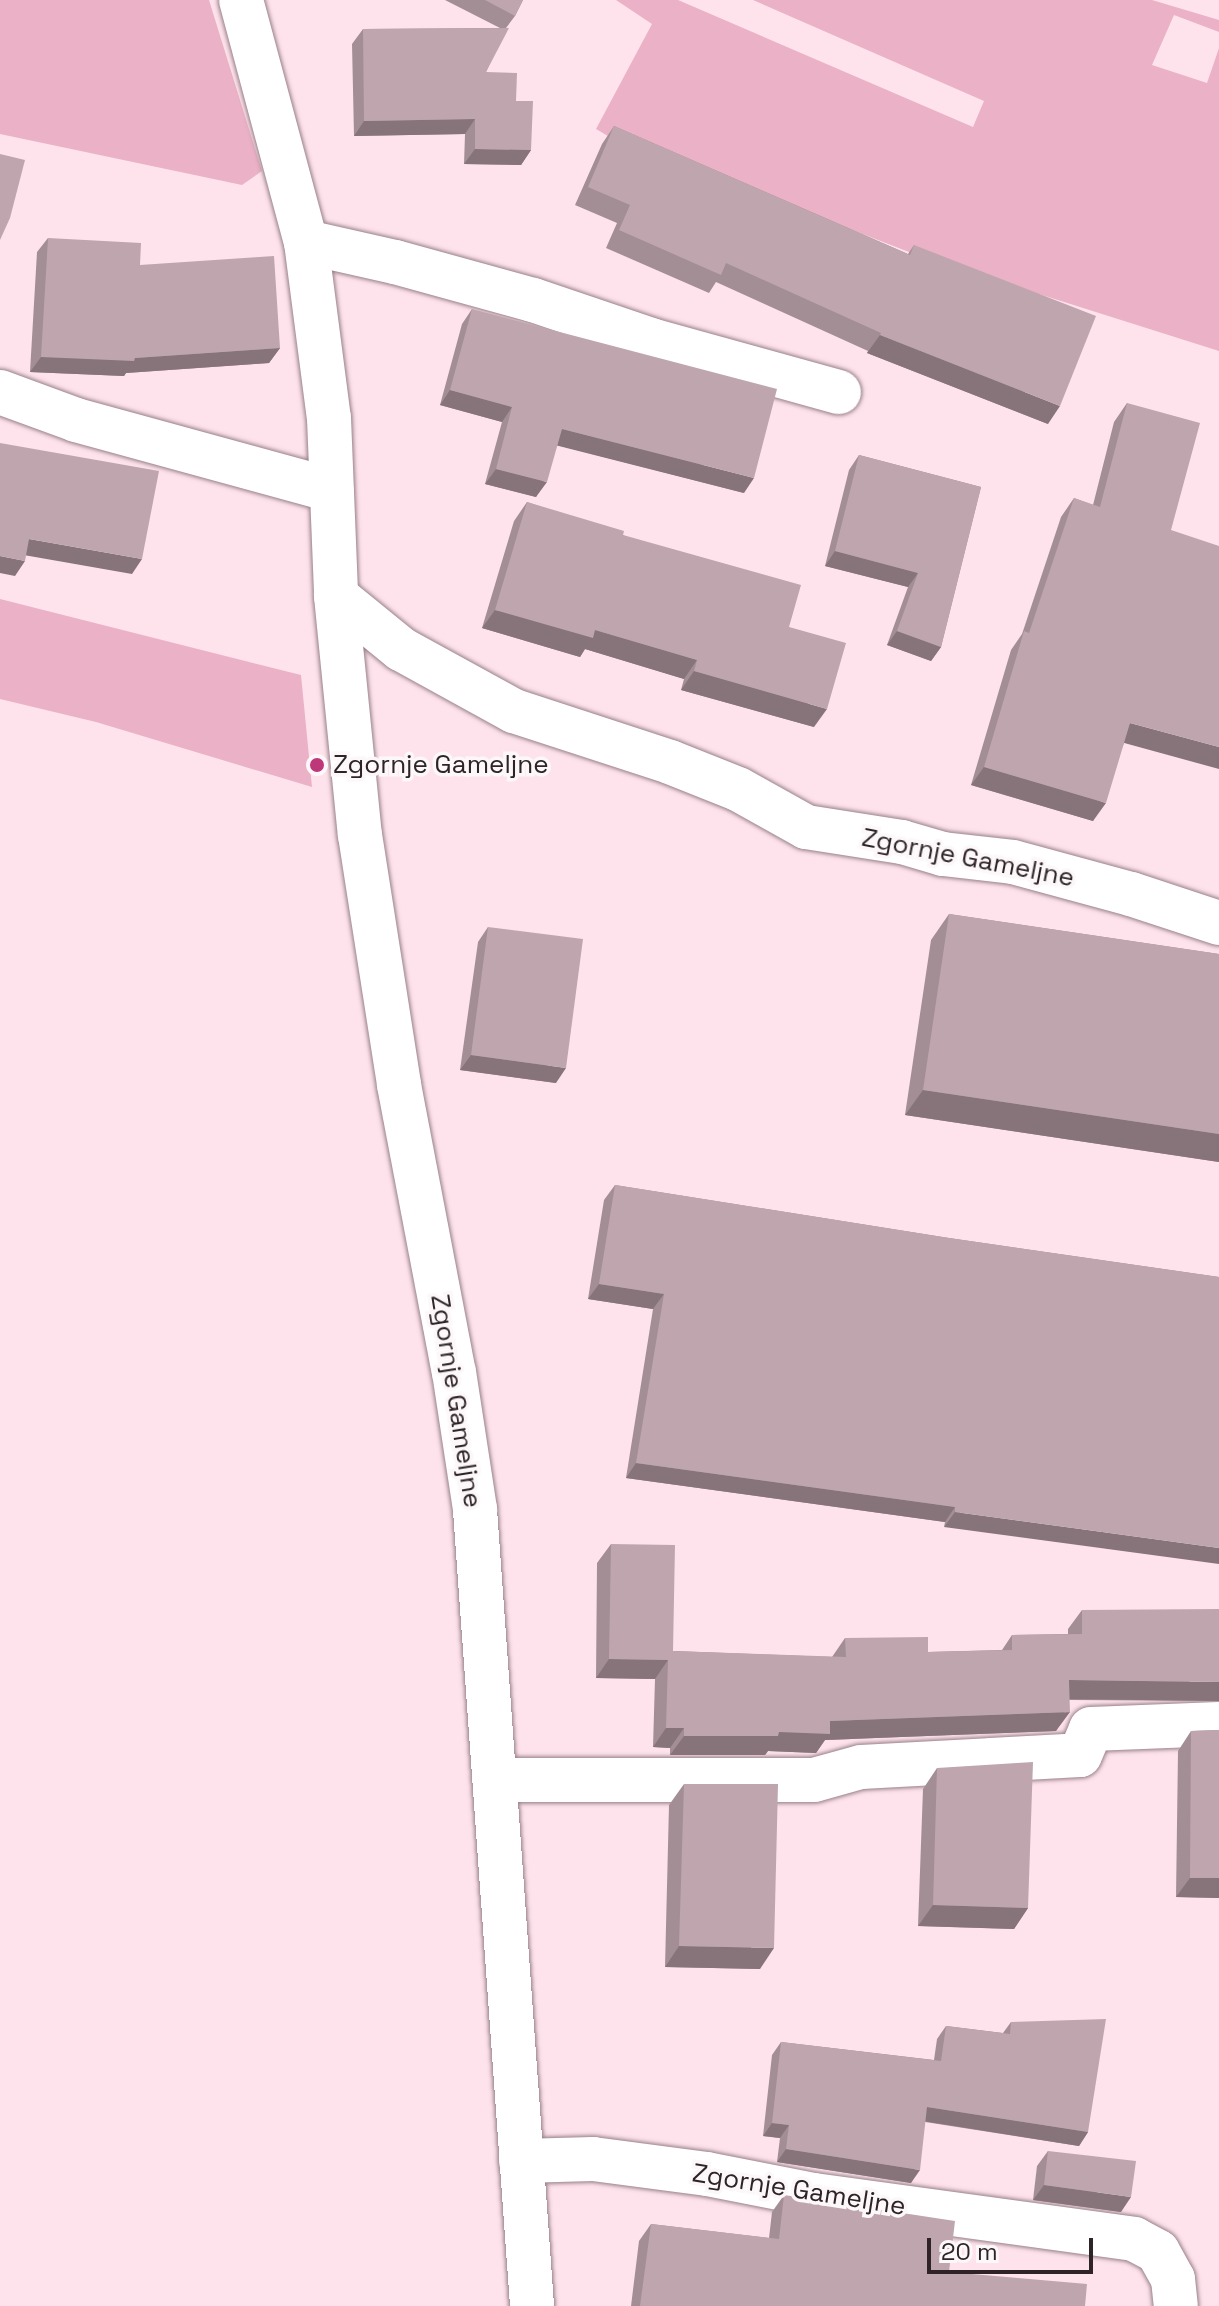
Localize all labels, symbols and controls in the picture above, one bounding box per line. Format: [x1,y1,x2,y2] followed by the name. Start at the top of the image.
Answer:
[333,749,549,781] place label: Zgornje Gameljne
[308,756,326,774] marker: Zgornje Gameljne
[859,822,1077,894] street label: Zgornje Gameljne
[424,1292,488,1510] street label: Zgornje Gameljne
[690,2158,908,2222] street label: Zgornje Gameljne
[931,2222,1097,2272] scale bar
[941,2236,998,2267] text: 20 m

